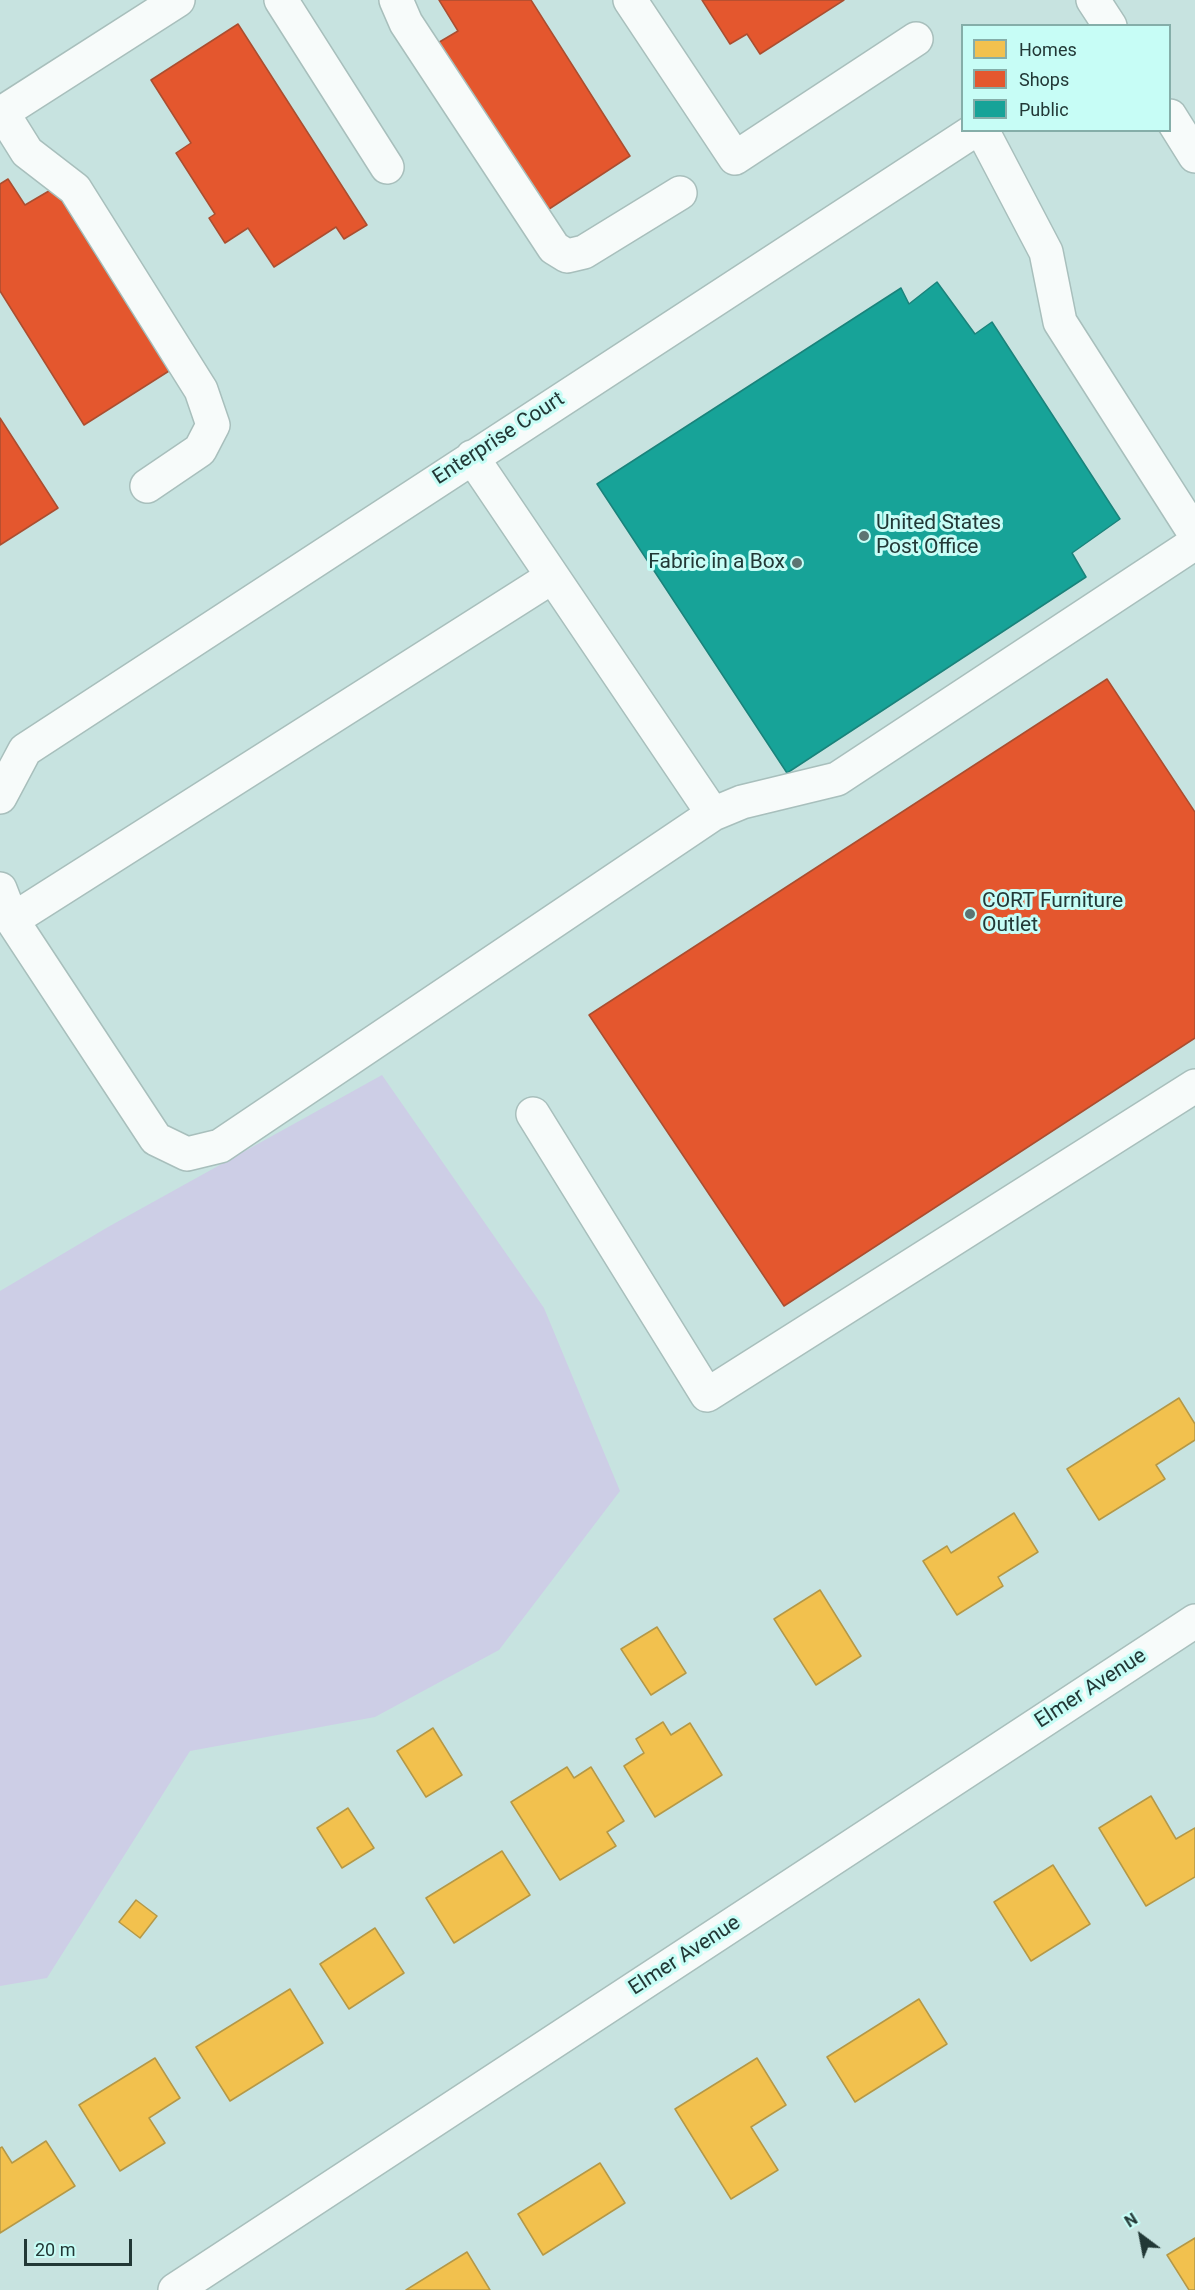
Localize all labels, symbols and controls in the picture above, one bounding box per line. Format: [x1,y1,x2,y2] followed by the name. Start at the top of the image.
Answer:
[961,24,1171,132] legend
[1019,39,1077,60] text: Homes
[1019,69,1069,90] text: Shops
[1019,99,1069,120] text: Public
[429,387,569,491] street label: Enterprise Court
[876,511,1001,561] place label: United States Post Office
[857,529,871,543] marker: United States Post Office
[648,550,785,576] place label: Fabric in a Box
[790,556,804,570] marker: Fabric in a Box
[982,889,1123,939] place label: CORT Furniture Outlet
[963,907,977,921] marker: CORT Furniture Outlet
[1031,1644,1151,1734] street label: Elmer Avenue
[625,1911,745,2001] street label: Elmer Avenue
[1111,2206,1171,2266] north arrow
[1121,2209,1141,2231] text: N
[27,2227,135,2265] scale bar
[35,2239,75,2260] text: 20 m

